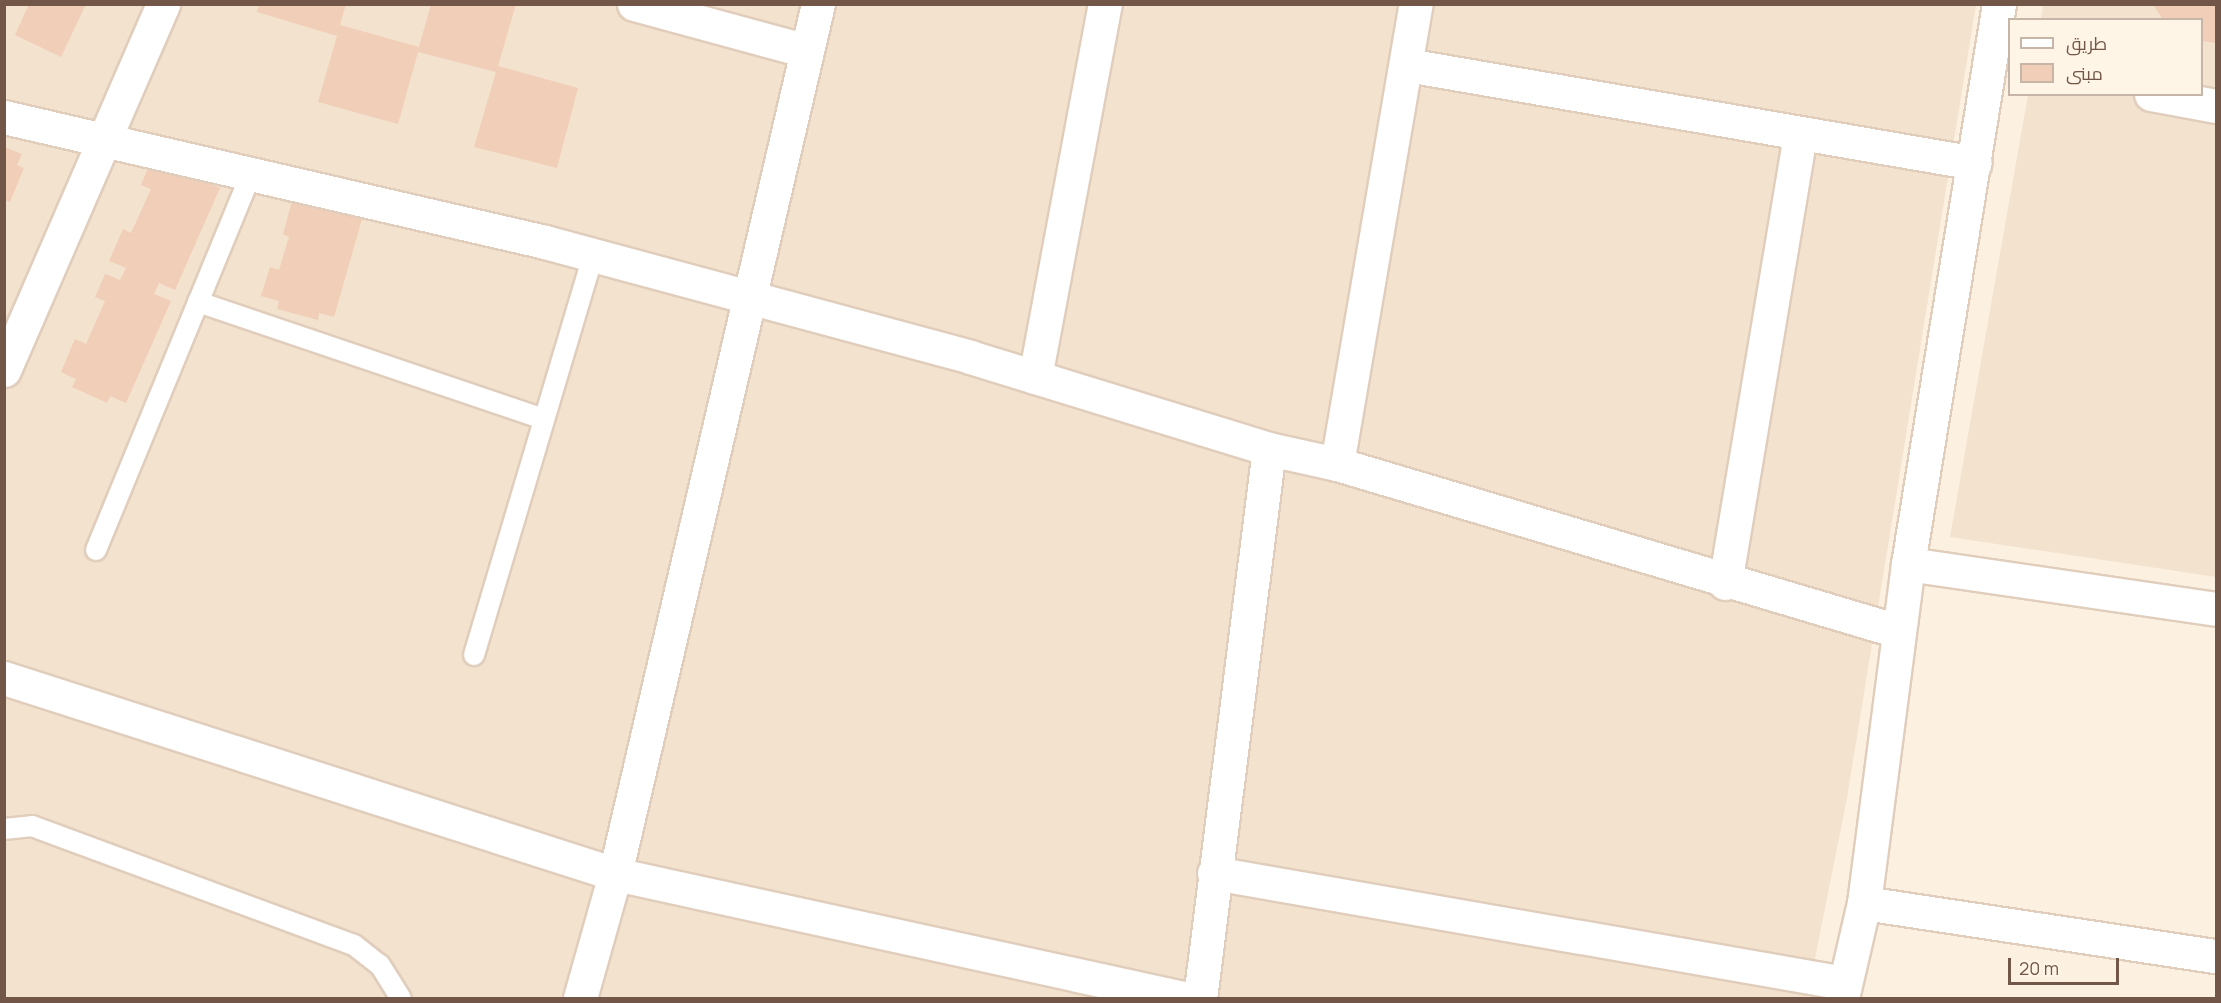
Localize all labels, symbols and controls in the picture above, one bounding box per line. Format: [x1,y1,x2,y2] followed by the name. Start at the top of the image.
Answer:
[2008,18,2203,96] legend
[2066,31,2107,55] text: طريق
[2066,61,2103,85] text: مبنى
[2011,946,2122,984] scale bar
[2019,956,2059,980] text: 20 m

